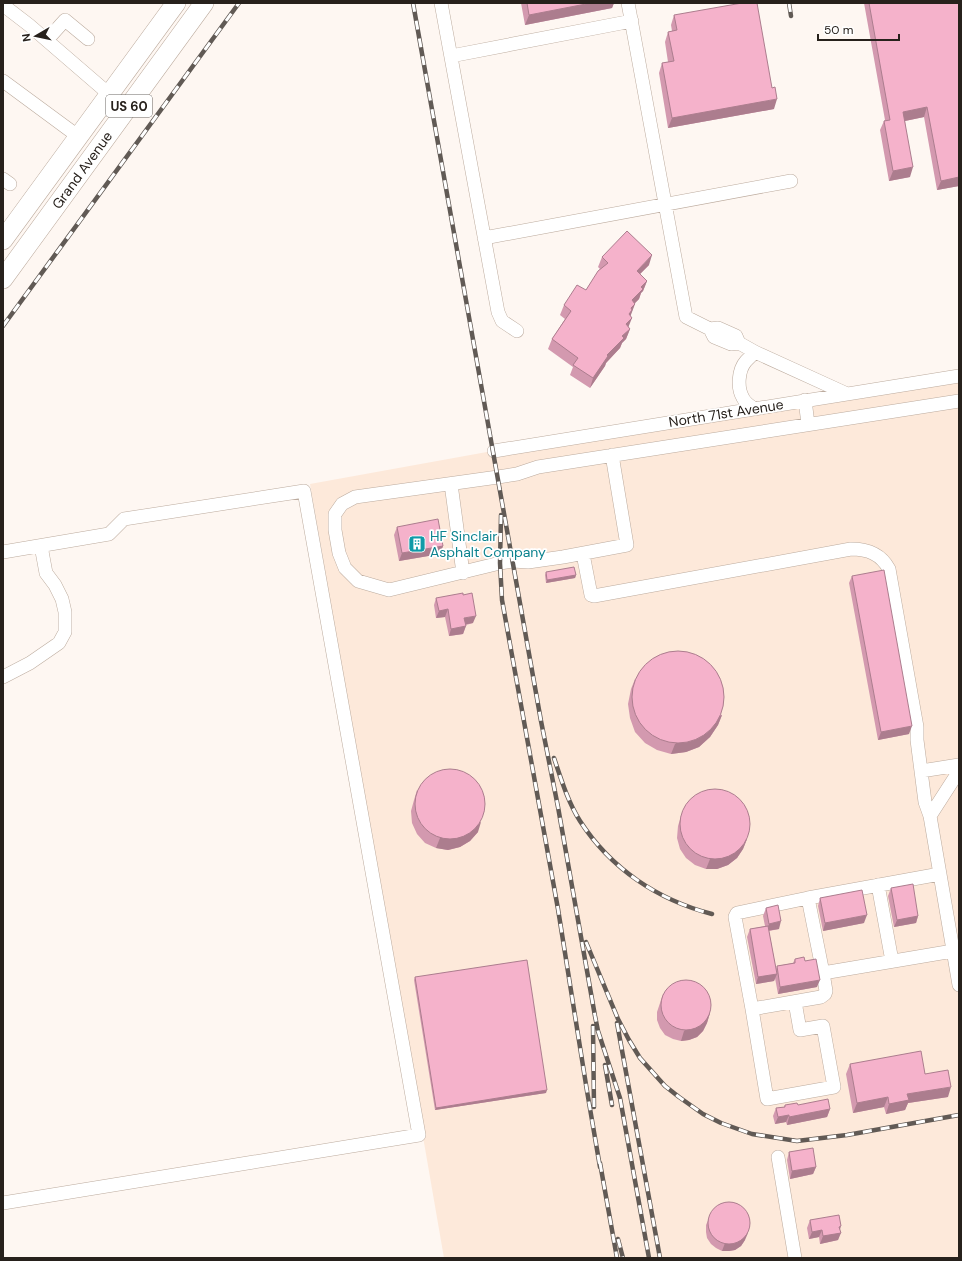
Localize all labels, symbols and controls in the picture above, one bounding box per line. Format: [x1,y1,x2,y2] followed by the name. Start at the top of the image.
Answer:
[16,16,56,56] north arrow
[818,16,899,42] scale bar
[824,22,853,38] text: 50 m
[19,33,34,43] text: N
[106,95,152,117] road number: US 60
[48,128,116,212] street label: Grand Avenue
[667,395,785,431] street label: North 71st Avenue
[430,527,546,561] place label: HF Sinclair Asphalt Company
[407,534,427,554] building icon: HF Sinclair Asphalt Company

